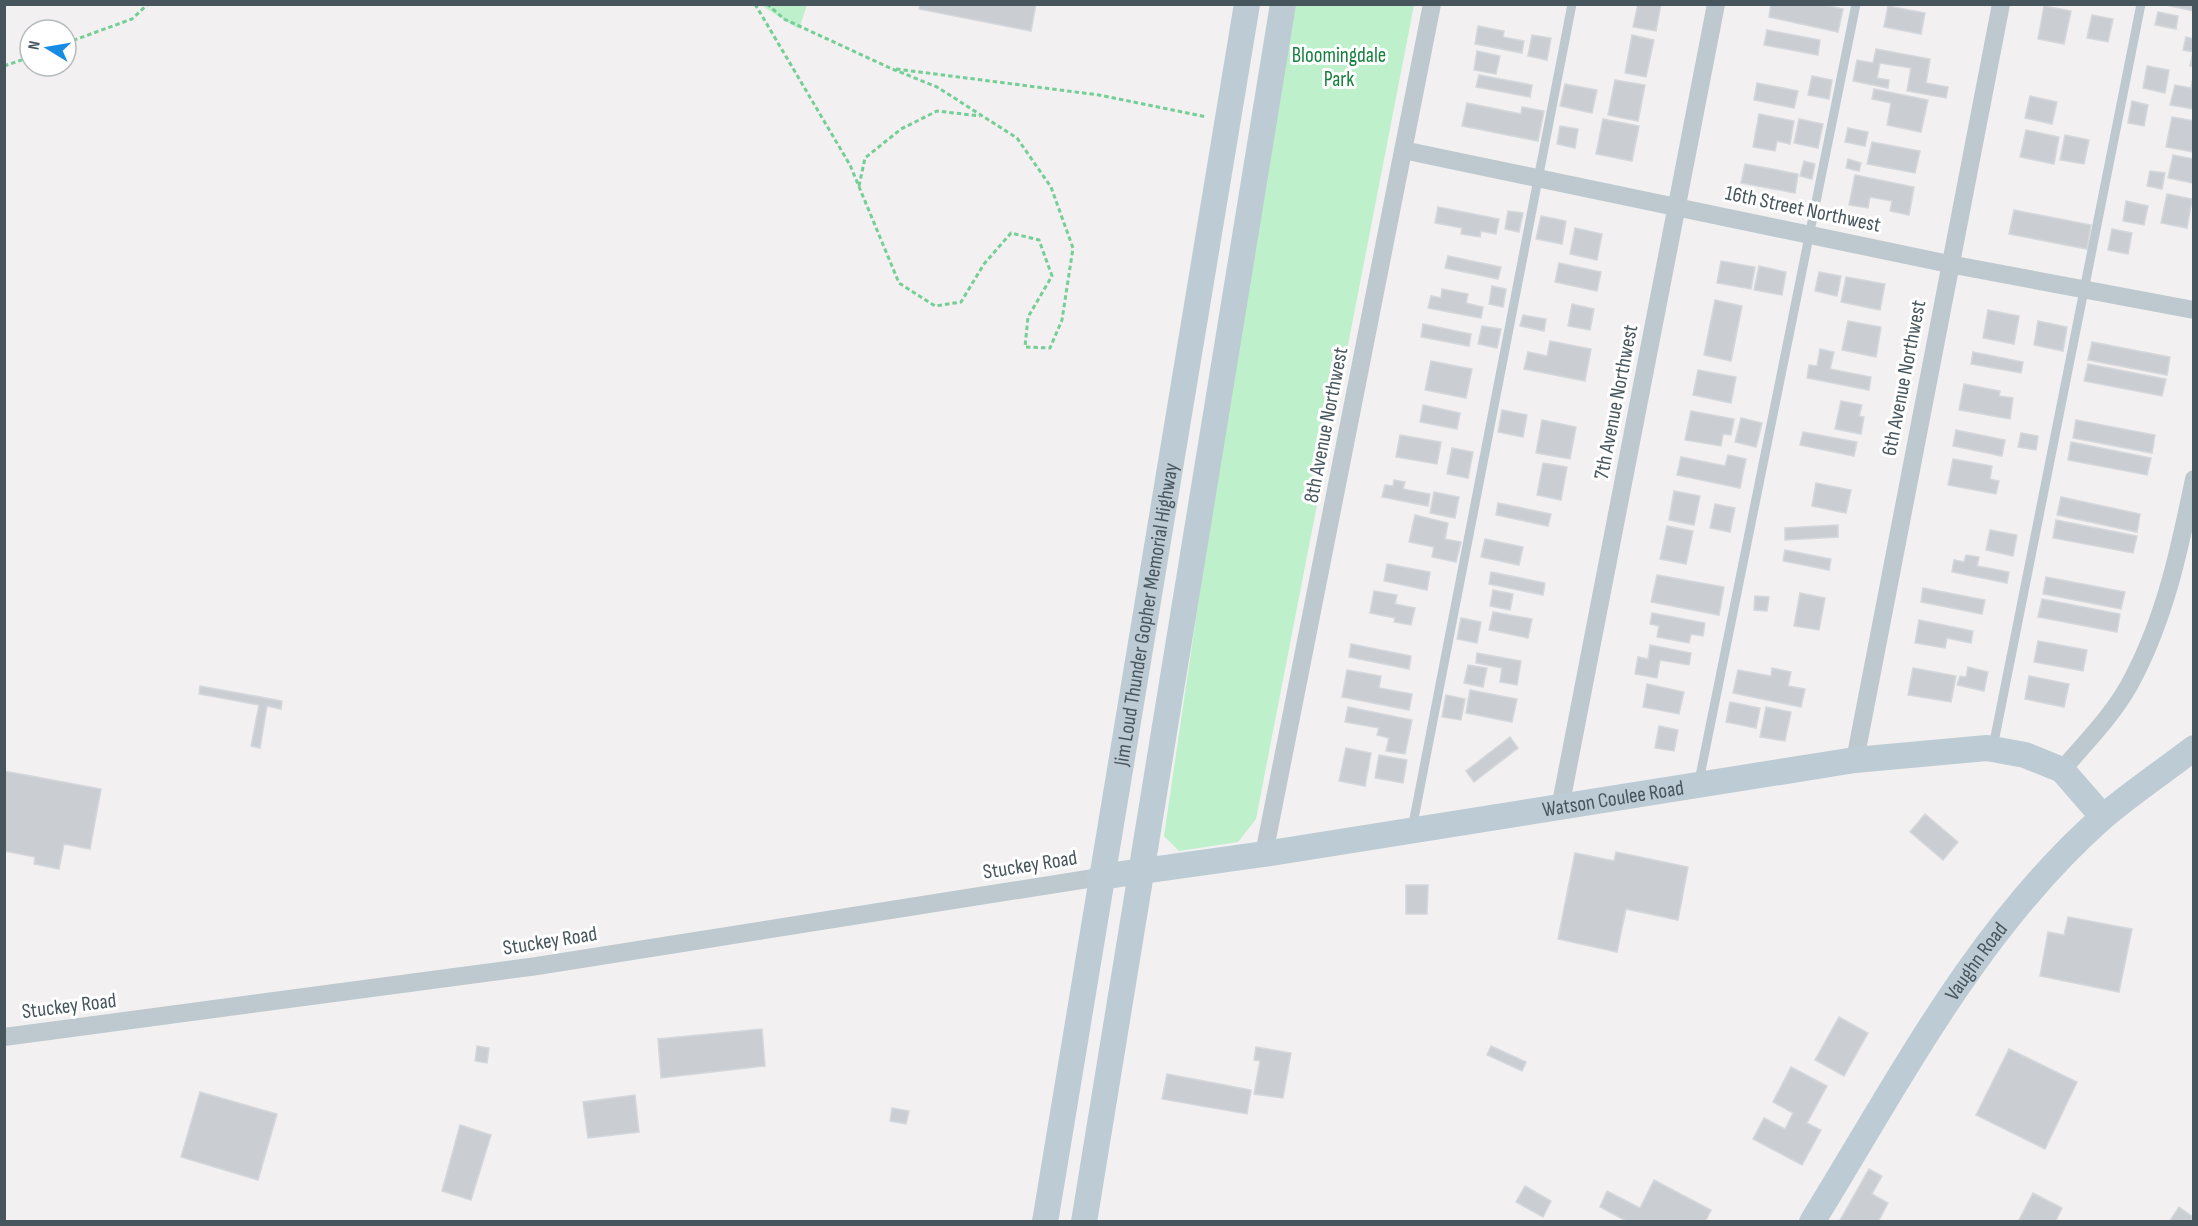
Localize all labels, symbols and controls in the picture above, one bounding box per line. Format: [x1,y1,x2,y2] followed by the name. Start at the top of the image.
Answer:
[18,18,78,78] north arrow
[25,39,45,51] text: N
[1292,43,1386,92] park label: Bloomingdale Park
[1723,180,1883,238] street label: 16th Street Northwest
[1877,298,1931,458] street label: 6th Avenue Northwest
[1589,322,1643,482] street label: 7th Avenue Northwest
[1299,345,1353,505] street label: 8th Avenue Northwest
[1108,461,1183,769] street label: Jim Loud Thunder Gopher Memorial Highway
[1541,775,1685,822] street label: Watson Coulee Road
[981,845,1079,885] street label: Stuckey Road
[1939,917,2012,1005] street label: Vaughn Road
[501,921,599,961] street label: Stuckey Road
[20,988,118,1024] street label: Stuckey Road

